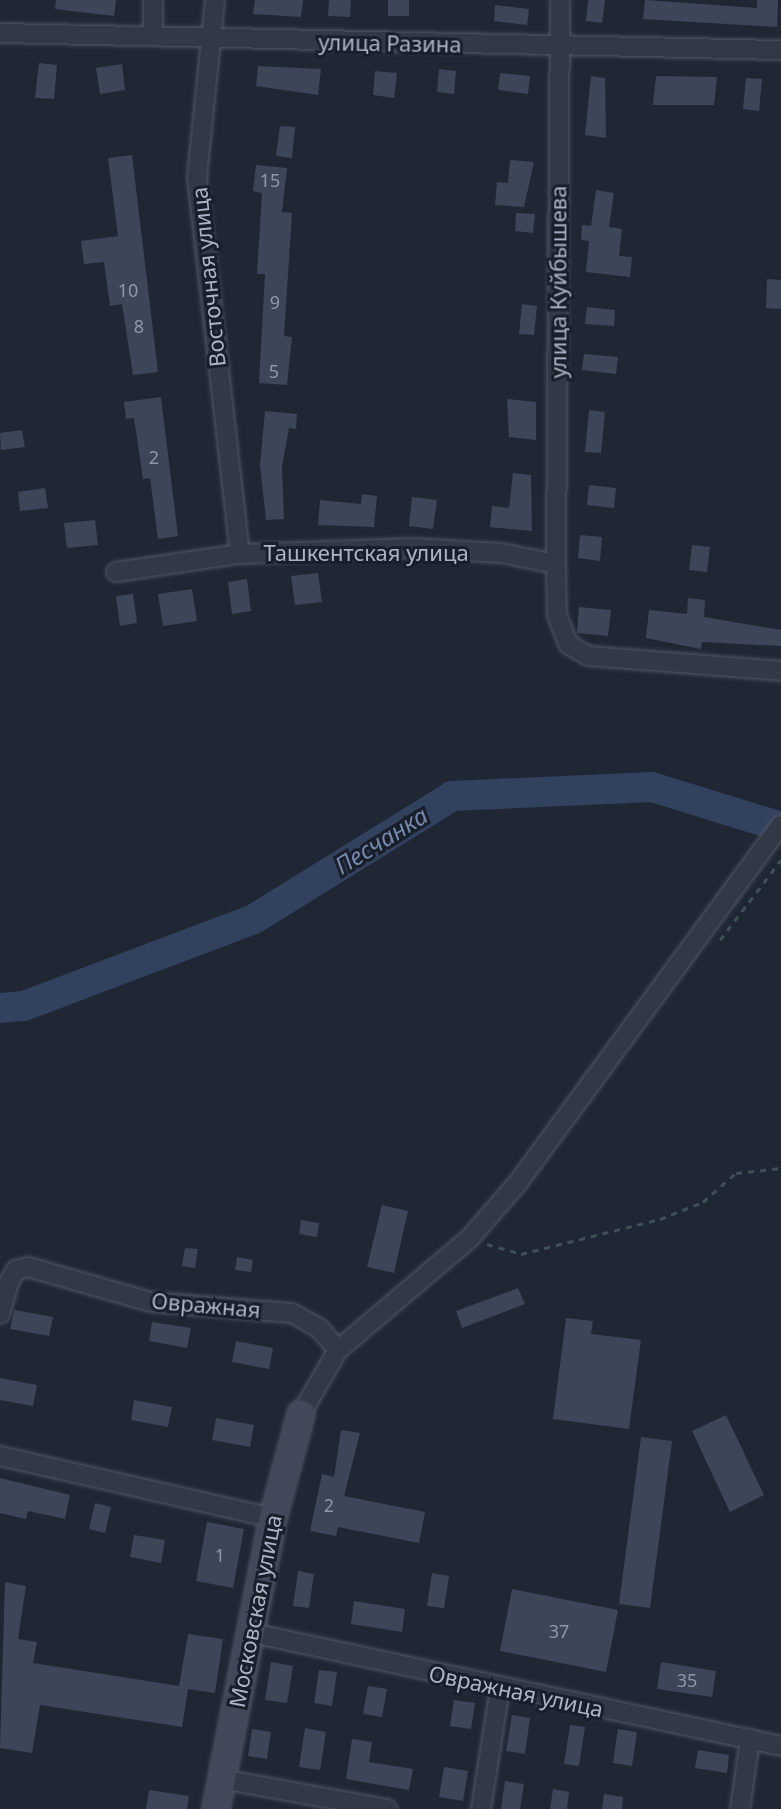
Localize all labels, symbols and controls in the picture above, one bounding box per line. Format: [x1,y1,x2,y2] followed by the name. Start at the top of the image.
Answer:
[318,29,462,57] street label: улица Разина
[260,169,280,191] house number: 15
[185,186,231,368] street label: Восточная улица
[545,186,571,378] street label: улица Куйбышева
[118,279,138,301] house number: 10
[270,291,280,313] house number: 9
[134,315,144,337] house number: 8
[269,360,279,382] house number: 5
[149,446,159,468] house number: 2
[263,540,469,566] street label: Ташкентская улица
[329,800,433,880] water label: Песчанка
[150,1287,262,1323] street label: Овражная
[324,1494,334,1516] house number: 2
[223,1512,287,1710] street label: Московская улица
[215,1544,225,1566] house number: 1
[549,1620,569,1642] house number: 37
[426,1660,606,1722] street label: Овражная улица
[677,1669,697,1691] house number: 35

